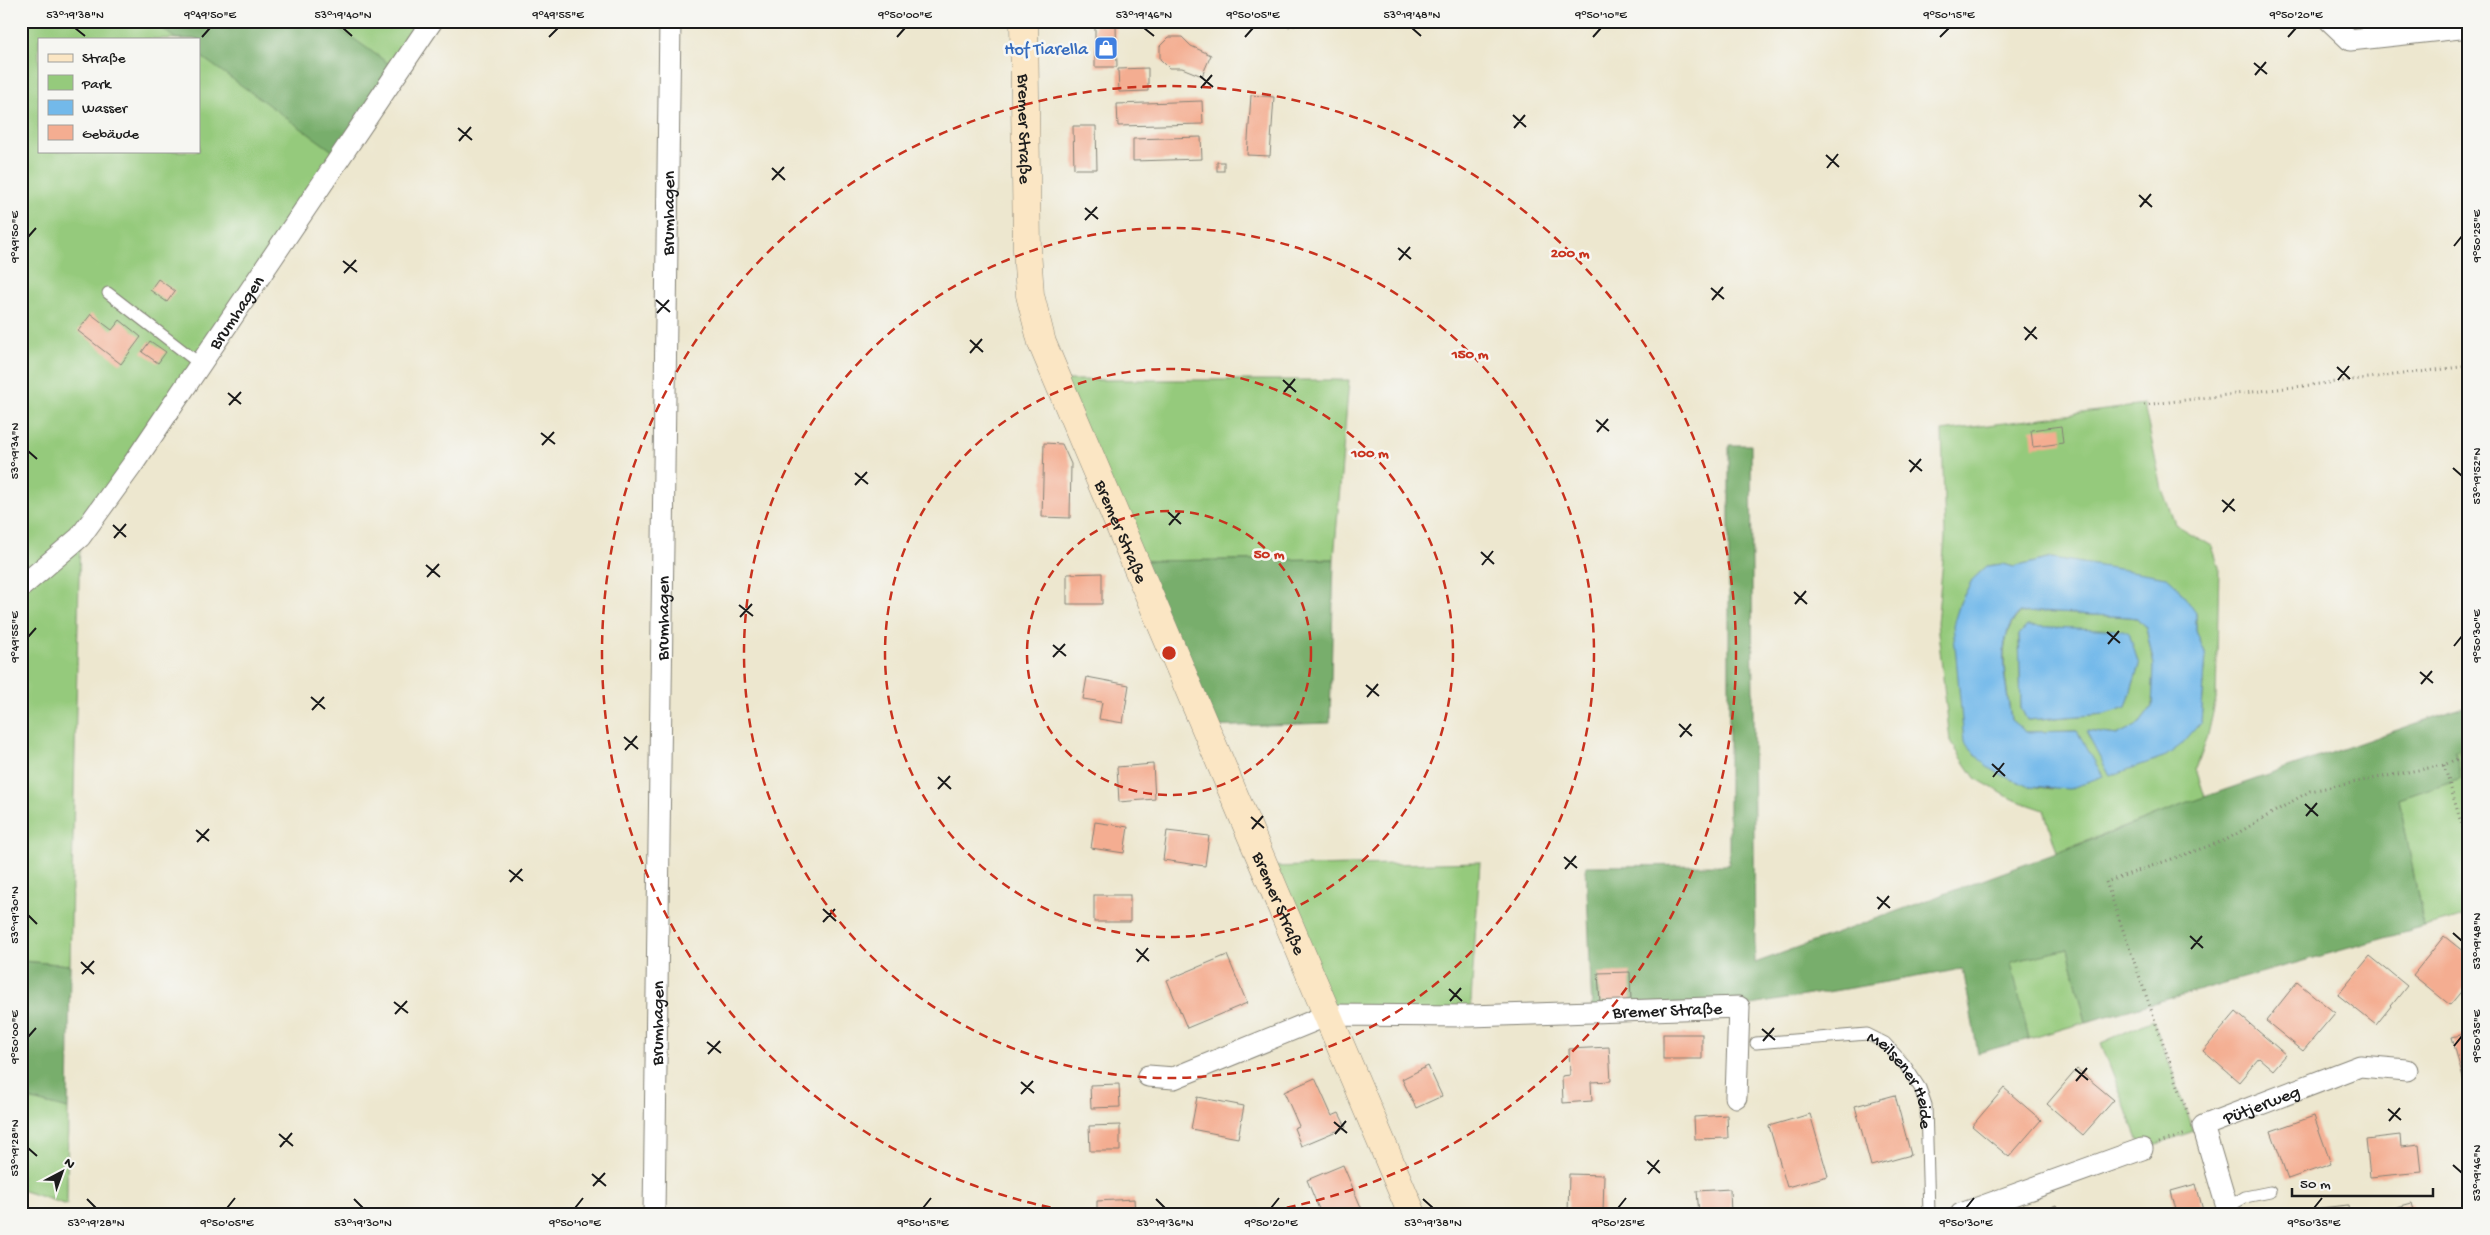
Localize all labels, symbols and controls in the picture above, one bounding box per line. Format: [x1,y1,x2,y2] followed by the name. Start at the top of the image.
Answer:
[46,9,104,23] text: 53°19'38"N
[183,9,236,23] text: 9°49'50"E
[314,9,372,23] text: 53°19'40"N
[531,9,584,23] text: 9°49'55"E
[877,9,932,23] text: 9°50'00"E
[1116,9,1172,23] text: 53°19'46"N
[1225,9,1280,23] text: 9°50'05"E
[1384,9,1441,23] text: 53°19'48"N
[1574,9,1627,23] text: 9°50'10"E
[1922,9,1975,23] text: 9°50'15"E
[2269,9,2323,23] text: 9°50'20"E
[1093,35,1119,61] shop icon: Hof Tiarella
[38,38,200,152] legend
[1004,40,1089,61] place label: Hof Tiarella
[82,50,126,68] text: Straße
[1012,73,1034,185] street label: Bremer Straße
[81,76,112,94] text: Park
[82,100,129,118] text: Wasser
[82,126,139,144] text: Gebäude
[659,170,681,257] street label: Brumhagen
[2471,209,2485,263] text: 9°50'25"E
[9,211,23,264] text: 9°49'50"E
[1551,245,1590,263] text: 200 m
[205,272,270,355] street label: Brumhagen
[1451,346,1489,364] text: 150 m
[9,423,23,479] text: 53°19'34"N
[1350,445,1389,463] text: 100 m
[2471,447,2485,504] text: 53°19'52"N
[1088,476,1151,587] street label: Bremer Straße
[1254,546,1285,564] text: 50 m
[653,575,676,662] street label: Brumhagen
[2471,609,2485,664] text: 9°50'30"E
[9,611,23,664] text: 9°49'55"E
[1160,644,1178,662] centre of rings
[1246,848,1309,959] street label: Bremer Straße
[9,886,23,944] text: 53°19'30"N
[2471,912,2485,969] text: 53°19'48"N
[648,980,670,1066] street label: Brumhagen
[1611,1000,1723,1024] street label: Bremer Straße
[2471,1009,2485,1063] text: 9°50'35"E
[9,1010,23,1065] text: 9°50'00"E
[1863,1028,1935,1130] street label: Meilsener Heide
[2220,1082,2303,1131] street label: Pütjerweg
[9,1119,23,1177] text: 53°19'28"N
[2471,1145,2485,1201] text: 53°19'46"N
[38,1148,88,1198] north arrow
[60,1155,78,1173] text: N
[2292,1165,2434,1197] scale bar
[2300,1176,2331,1194] text: 50 m
[67,1217,125,1231] text: 53°19'28"N
[199,1217,254,1231] text: 9°50'05"E
[334,1217,392,1231] text: 53°19'30"N
[548,1217,601,1231] text: 9°50'10"E
[896,1217,949,1231] text: 9°50'15"E
[1137,1217,1194,1231] text: 53°19'36"N
[1244,1217,1298,1231] text: 9°50'20"E
[1404,1217,1462,1231] text: 53°19'38"N
[1591,1217,1645,1231] text: 9°50'25"E
[1938,1217,1993,1231] text: 9°50'30"E
[2287,1217,2341,1231] text: 9°50'35"E

